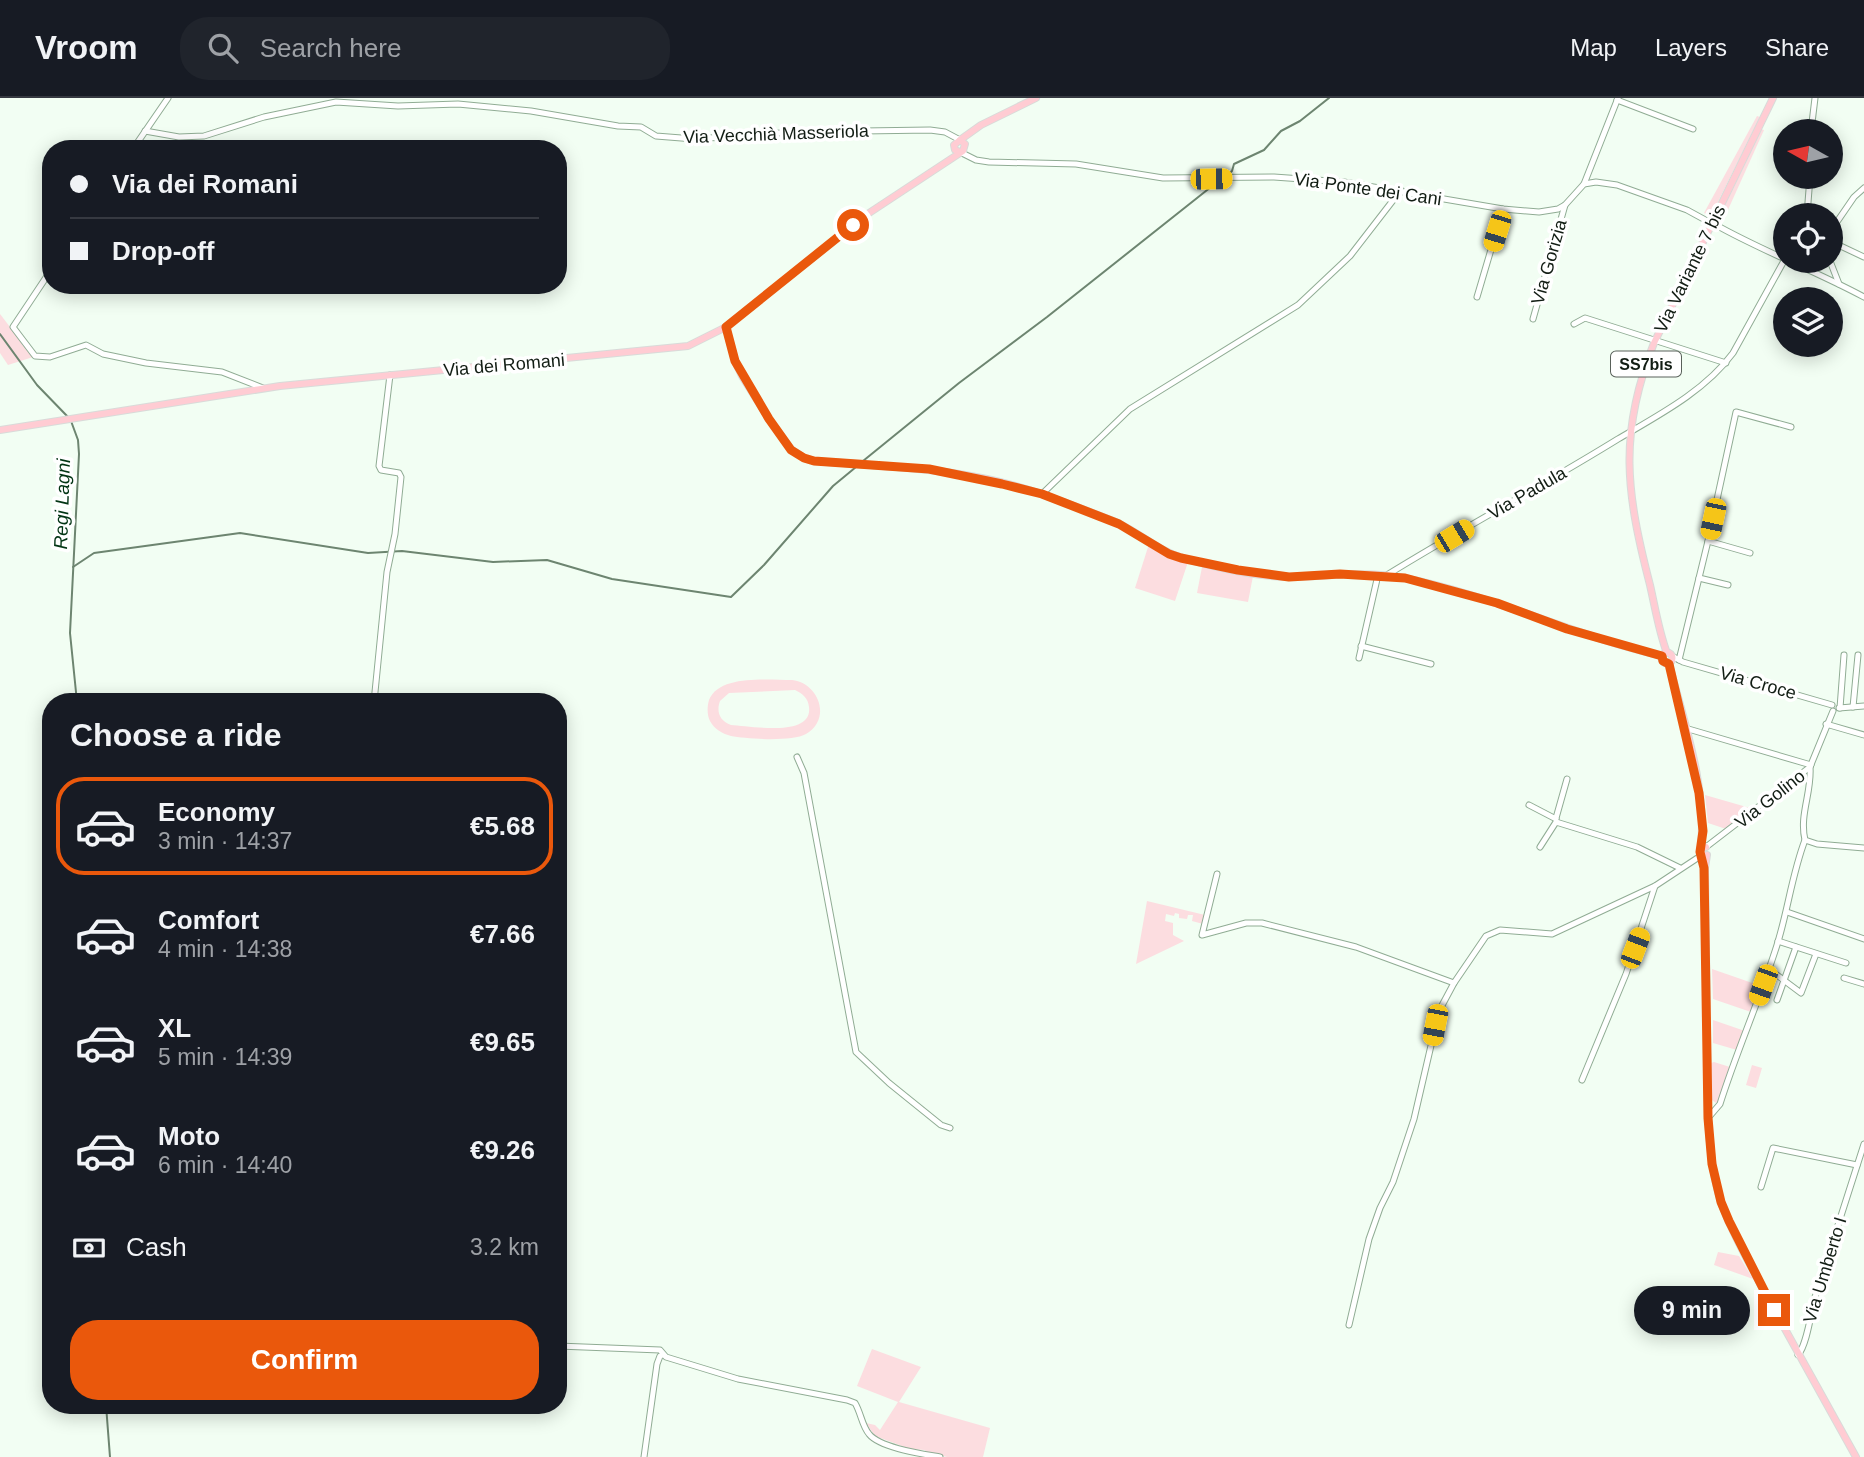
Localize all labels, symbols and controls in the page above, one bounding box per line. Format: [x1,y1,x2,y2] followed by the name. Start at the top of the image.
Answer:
[180,17,670,80] search box
[35,29,138,66] text: Vroom
[204,29,242,67] icon: search
[260,33,401,63] text: Search here
[1570,34,1617,61] text: Map
[1655,34,1727,61] text: Layers
[1765,34,1829,61] text: Share
[1773,119,1843,189] north arrow
[1773,119,1843,357] map controls
[683,121,870,147] street label: Via Vecchià Masseriola
[1190,168,1233,190] car
[112,169,298,199] text: Via dei Romani
[1293,169,1443,209] street label: Via Ponte dei Cani
[1650,202,1730,336] street label: Via Variante 7 bis
[1773,203,1843,273] button: locate
[1481,208,1514,254] car
[837,209,869,241] route start
[1527,216,1571,307] street label: Via Gorizia
[112,236,215,266] text: Drop-off
[1773,287,1843,357] button: layers
[442,350,566,380] street label: Via dei Romani
[1611,352,1681,376] road number: SS7bis
[50,457,74,550] water label: Regi Lagni
[1484,462,1570,523] street label: Via Padula
[1699,496,1728,542] car
[1431,516,1478,556] car
[1717,663,1799,703] street label: Via Croce
[70,717,282,753] text: Choose a ride
[1731,766,1809,832] street label: Via Golino
[74,795,137,858] icon: car
[158,797,275,827] text: Economy
[470,811,535,841] text: €5.68
[158,828,292,854] text: 3 min · 14:37
[74,903,137,966] icon: car
[158,905,259,935] text: Comfort
[470,919,535,949] text: €7.66
[1618,925,1653,971] car
[158,936,292,962] text: 4 min · 14:38
[1746,962,1781,1008] car
[1421,1002,1450,1048] car
[74,1011,137,1074] icon: car
[158,1013,191,1043] text: XL
[470,1027,535,1057] text: €9.65
[158,1044,292,1070] text: 5 min · 14:39
[74,1119,137,1182] icon: car
[158,1121,220,1151] text: Moto
[470,1135,535,1165] text: €9.26
[158,1152,292,1178] text: 6 min · 14:40
[1799,1215,1851,1325] street label: Via Umberto I
[70,1229,108,1267] icon: cash
[126,1232,187,1262] text: Cash
[470,1234,539,1260] text: 3.2 km
[1634,1286,1750,1334] callout: 9 min
[1758,1294,1790,1326] route end
[1662,1297,1722,1323] text: 9 min
[70,1320,539,1400] button: Confirm

